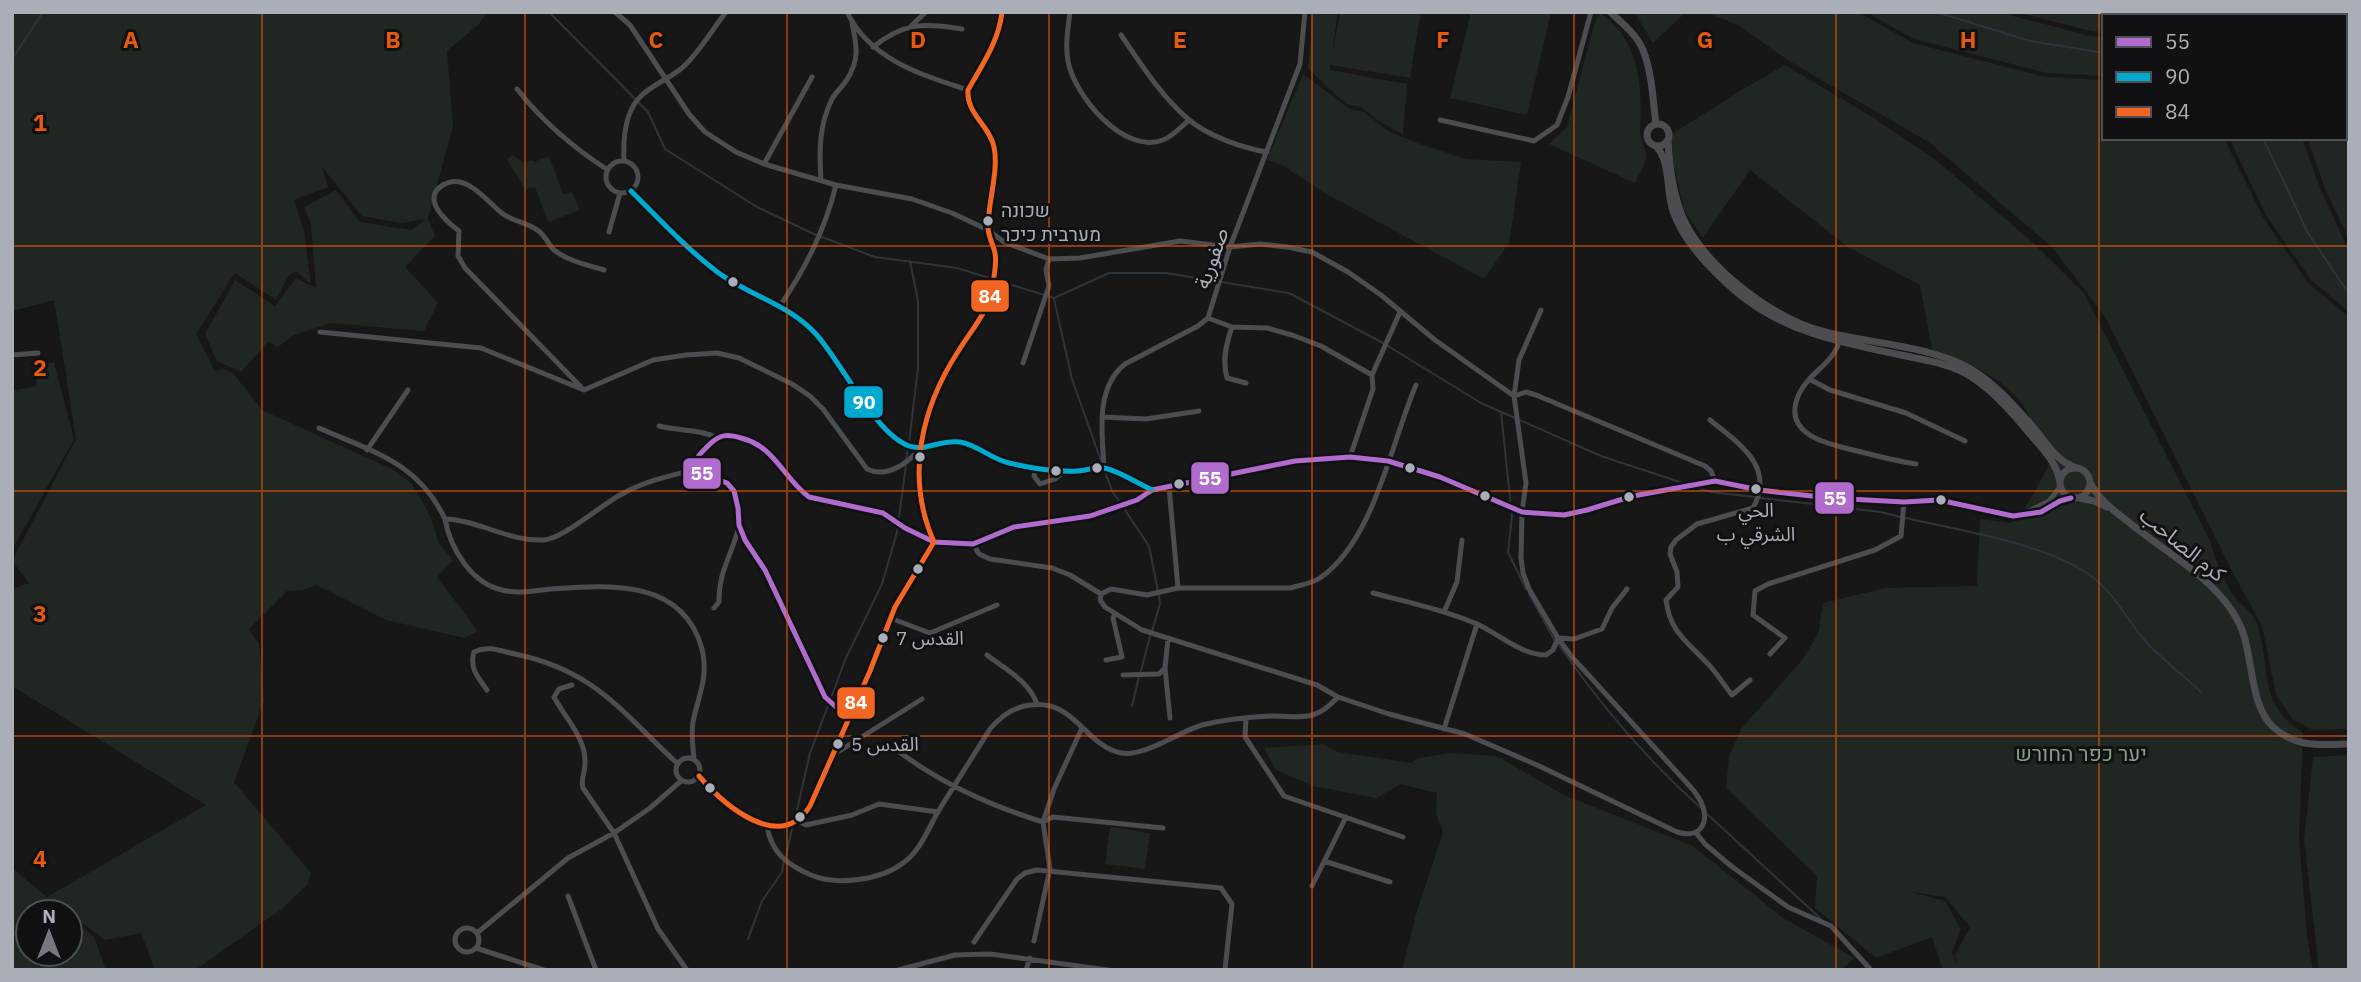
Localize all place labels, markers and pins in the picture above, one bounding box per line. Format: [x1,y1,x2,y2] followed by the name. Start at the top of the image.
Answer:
[1001,198,1101,246] place label: שכונה מערבית כיכר
[981,214,995,228] marker: שכונה מערבית כיכר
[726,275,740,289] unlabelled marker
[913,450,927,464] unlabelled marker
[1090,461,1104,475] unlabelled marker
[1403,461,1417,475] unlabelled marker
[1049,464,1063,478] unlabelled marker
[1172,477,1186,491] unlabelled marker
[1749,482,1763,496] marker: الحي الشرقي ب
[1478,489,1492,503] unlabelled marker
[1622,490,1636,504] unlabelled marker
[1934,493,1948,507] unlabelled marker
[1717,498,1795,549] place label: الحي الشرقي ب
[911,562,925,576] unlabelled marker
[896,626,964,650] place label: القدس 7
[876,631,890,645] marker: القدس 7
[851,732,919,756] place label: القدس 5
[831,737,845,751] marker: القدس 5
[703,781,717,795] unlabelled marker
[793,810,807,824] unlabelled marker

